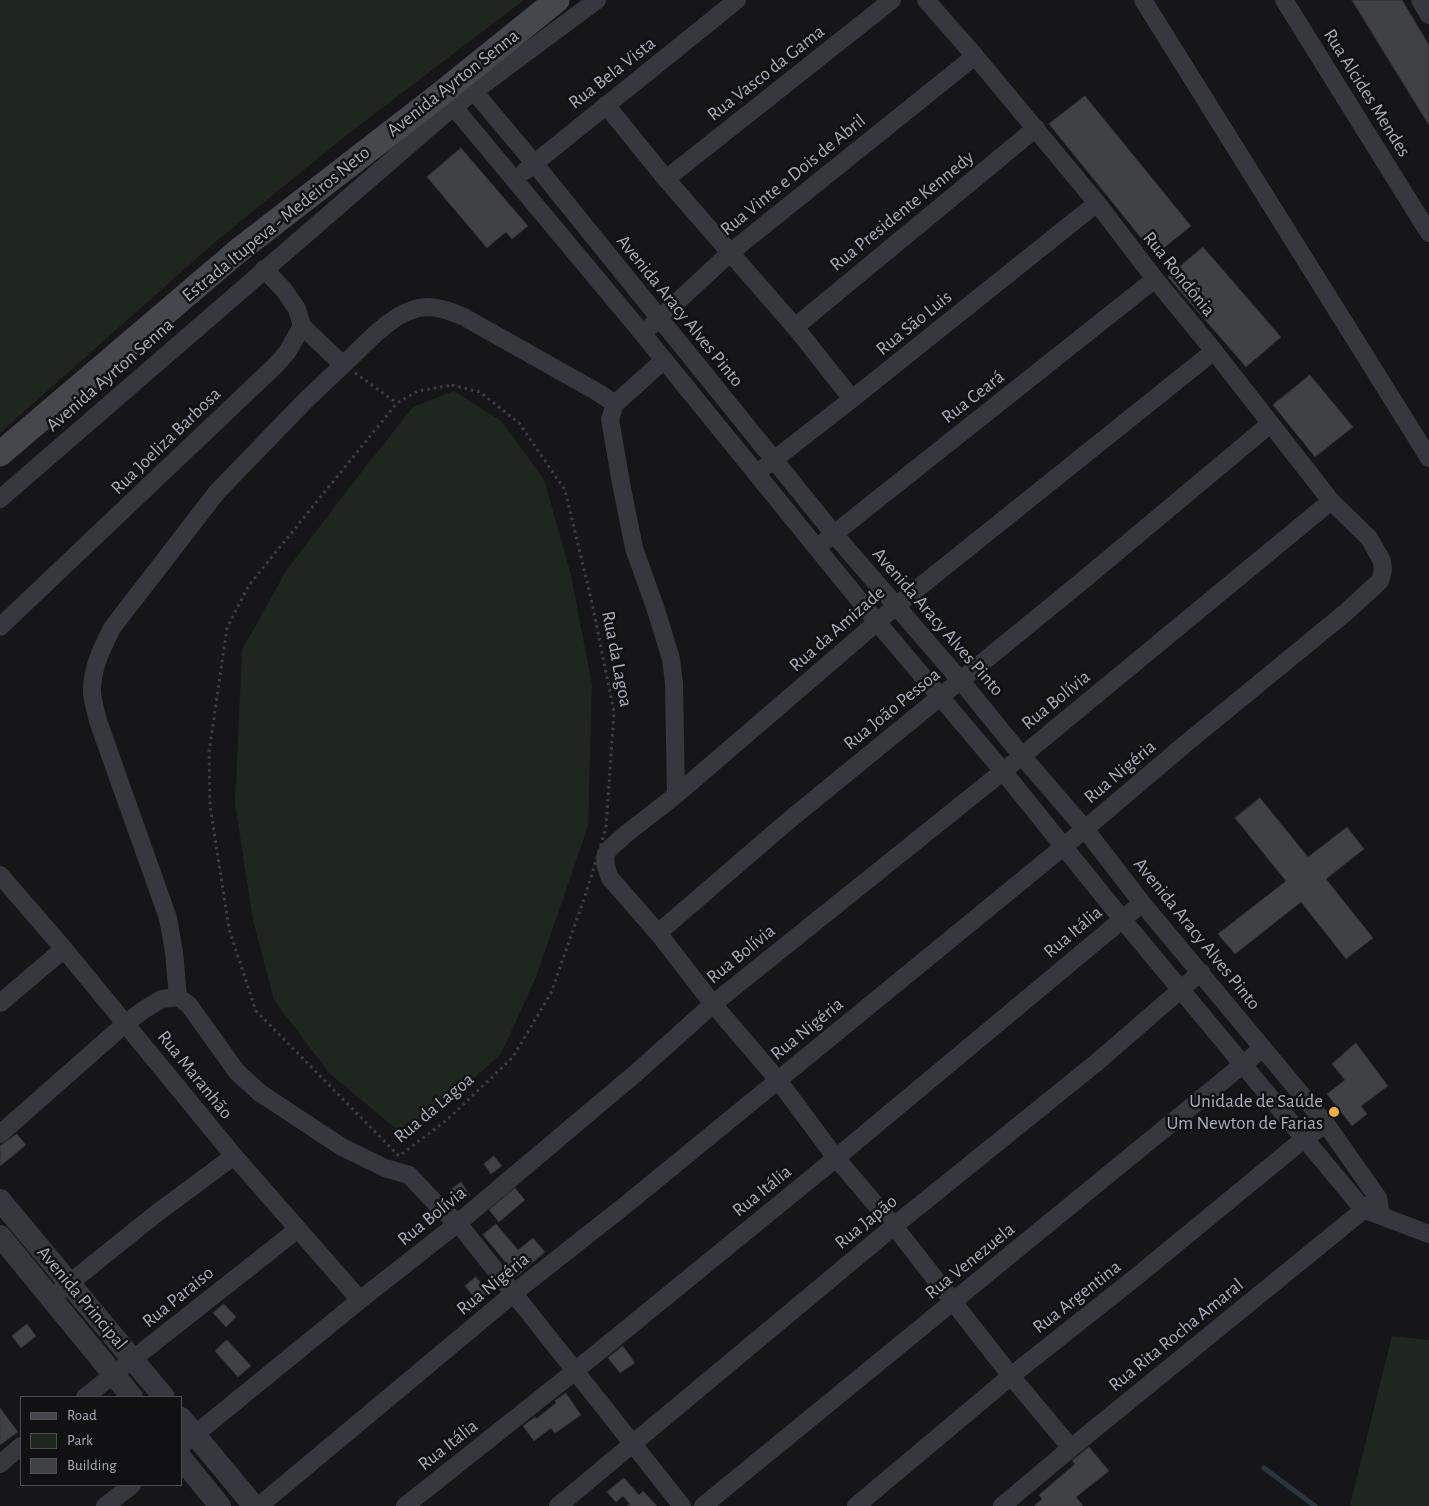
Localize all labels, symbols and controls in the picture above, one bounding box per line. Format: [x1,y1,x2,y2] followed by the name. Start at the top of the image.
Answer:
[703,20,829,126] street label: Rua Vasco da Gama
[382,24,524,142] street label: Avenida Ayrton Senna
[1318,25,1416,161] street label: Rua Alcides Mendes
[564,32,660,114] street label: Rua Bela Vista
[716,109,870,241] street label: Rua Vinte e Dois de Abril
[177,141,375,307] street label: Estrada Itupeva - Medeiros Neto
[825,146,979,276] street label: Rua Presidente Kennedy
[1138,227,1220,321] street label: Rua Rondônia
[612,230,748,392] street label: Avenida Aracy Alves Pinto
[872,286,956,360] street label: Rua São Luis
[42,313,178,437] street label: Avenida Ayrton Senna
[937,365,1009,429] street label: Rua Ceará
[106,383,226,499] street label: Rua Joeliza Barbosa
[867,543,1009,701] street label: Avenida Aracy Alves Pinto
[785,581,889,677] street label: Rua da Amizade
[597,609,637,709] street label: Rua da Lagoa
[839,663,945,755] street label: Rua João Pessoa
[1017,665,1095,735] street label: Rua Bolívia
[1079,735,1161,809] street label: Rua Nigéria
[1129,853,1265,1015] street label: Avenida Aracy Alves Pinto
[1039,901,1107,963] street label: Rua Itália
[702,919,780,989] street label: Rua Bolívia
[766,993,848,1065] street label: Rua Nigéria
[152,1026,238,1124] street label: Rua Maranhão
[389,1068,479,1148] street label: Rua da Lagoa
[1167,1090,1323,1134] place label: Unidade de Saúde Um Newton de Farias
[1327,1105,1341,1119] marker: Unidade de Saúde Um Newton de Farias
[728,1160,796,1222] street label: Rua Itália
[393,1181,471,1251] street label: Rua Bolívia
[830,1190,902,1254] street label: Rua Japão
[921,1218,1019,1304] street label: Rua Venezuela
[32,1241,132,1355] street label: Avenida Principal
[452,1248,534,1320] street label: Rua Nigéria
[1028,1255,1126,1339] street label: Rua Argentina
[138,1261,218,1333] street label: Rua Paraiso
[1104,1274,1248,1396] street label: Rua Rita Rocha Amaral
[20,1396,182,1486] legend
[67,1408,97,1423] text: Road
[414,1415,482,1475] street label: Rua Itália
[67,1433,93,1448] text: Park
[67,1458,117,1473] text: Building

